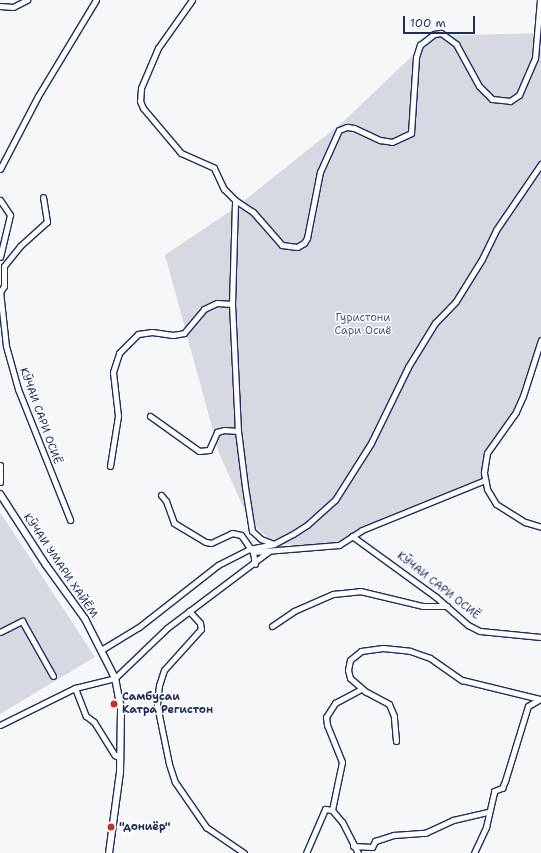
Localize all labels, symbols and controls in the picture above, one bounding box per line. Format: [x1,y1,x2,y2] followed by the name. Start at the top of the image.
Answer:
[405,8,477,34] scale bar
[410,15,446,31] text: 100 m
[334,312,392,338] park label: Гуристони Сари Осиё
[16,366,64,466] street label: КӮЧАИ САРИ ОСИЁ
[20,511,100,621] street label: КӮЧАИ УМАРИ ХАЙЁМ
[394,550,482,622] street label: КӮЧАИ САРИ ОСИЁ
[122,691,213,717] place label: Самбусаи Катра Регистон
[109,699,119,709] marker: Самбусаи Катра Регистон
[119,820,171,834] place label: "дониёр"
[106,822,116,832] marker: "дониёр"

